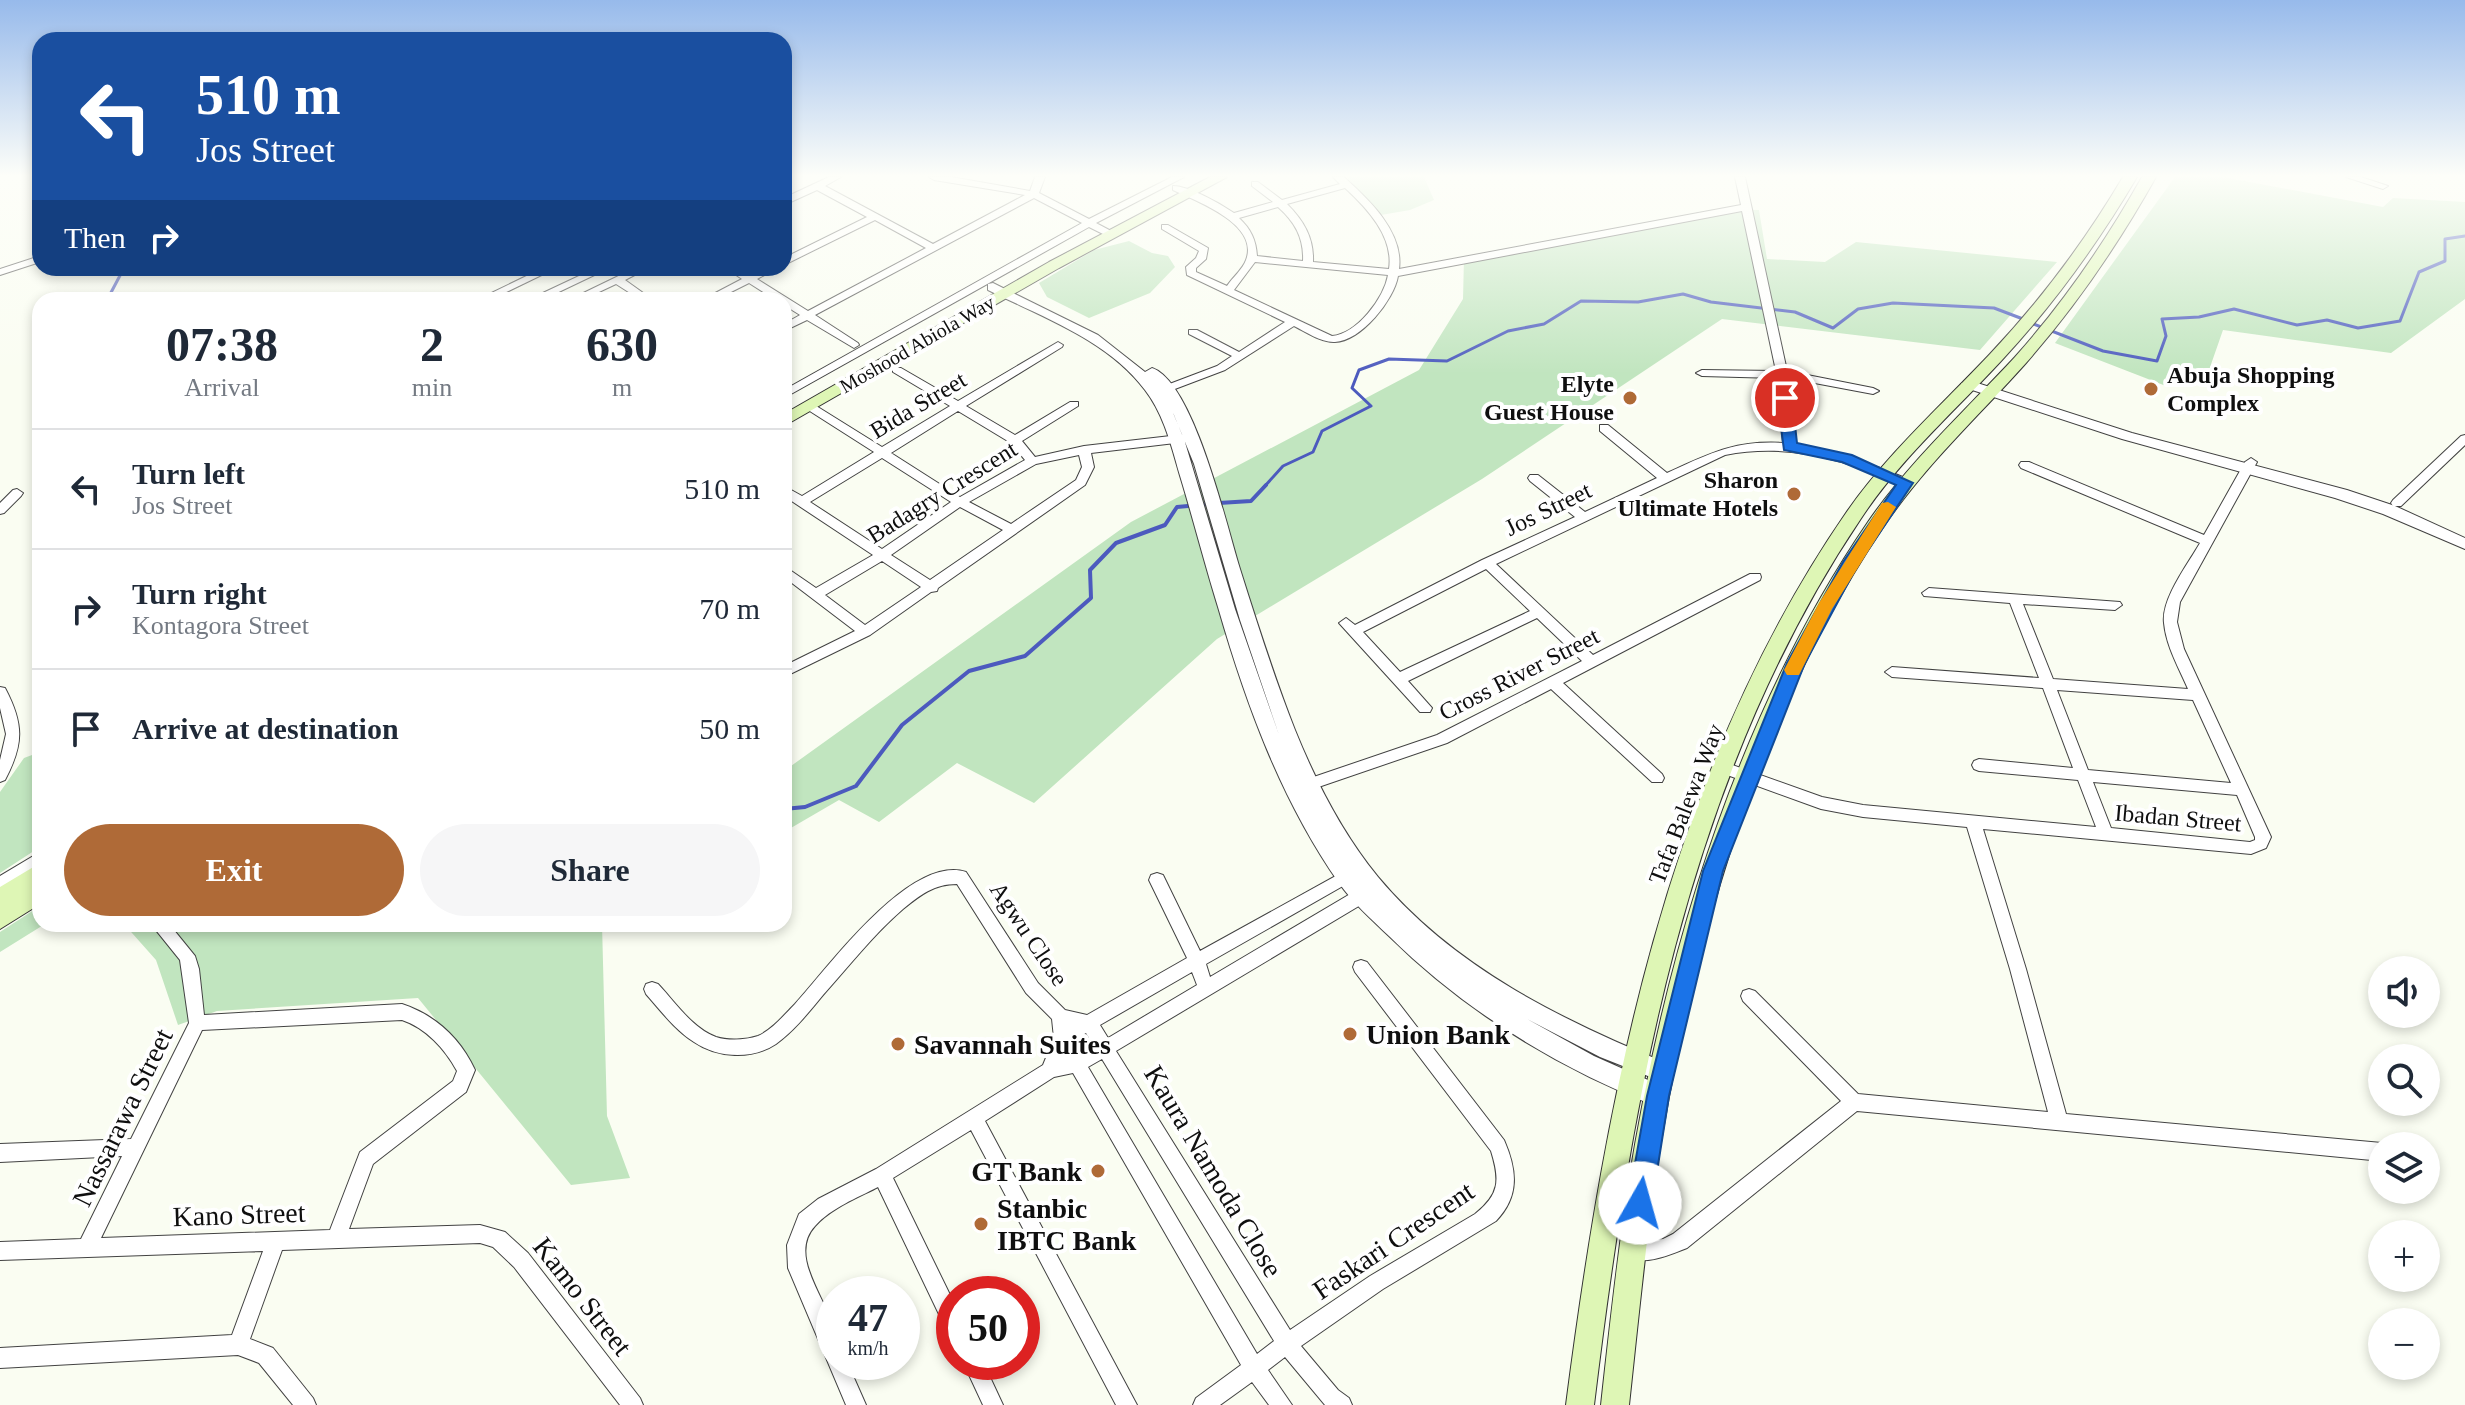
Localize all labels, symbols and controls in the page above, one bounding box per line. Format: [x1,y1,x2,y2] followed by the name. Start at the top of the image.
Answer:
[64,64,168,168] icon: left
[196,64,341,126] text: 510 m
[196,130,335,170] text: Jos Street
[142,216,186,260] icon: right
[64,221,126,254] text: Then
[836,291,999,398] street label: Moshood Abiola Way
[166,318,278,371] text: 07:38
[420,318,444,371] text: 2
[586,318,658,371] text: 630
[2167,362,2334,416] place label: Abuja Shopping Complex
[1751,364,1819,432] pin
[865,366,971,444] street label: Bida Street
[1484,371,1614,425] place label: Elyte Guest House
[184,373,259,402] text: Arrival
[412,373,452,402] text: min
[612,373,632,402] text: m
[1763,376,1807,420] icon: arrive
[2142,380,2160,398] marker: Abuja Shopping Complex
[1621,389,1639,407] marker: Elyte Guest House
[862,435,1022,548] street label: Badagry Crescent
[132,457,245,490] text: Turn left
[64,467,108,511] icon: left
[1617,467,1778,521] place label: Sharon Ultimate Hotels
[684,472,760,505] text: 510 m
[1501,477,1596,541] street label: Jos Street
[1785,485,1803,503] marker: Sharon Ultimate Hotels
[132,491,232,520] text: Jos Street
[132,577,267,610] text: Turn right
[64,587,108,631] icon: right
[699,592,760,625] text: 70 m
[132,611,309,640] text: Kontagora Street
[1435,622,1604,726] street label: Cross River Street
[64,707,108,751] icon: arrive
[132,712,399,745] text: Arrive at destination
[699,712,760,745] text: 50 m
[1644,720,1728,888] street label: Tafa Balewa Way
[2113,800,2243,837] street label: Ibadan Street
[64,824,404,916] button: Exit
[420,824,760,916] button: Share
[985,877,1073,991] street label: Agwu Close
[2368,956,2440,1380] map controls
[2368,956,2440,1028] button: sound
[1366,1019,1510,1050] place label: Union Bank
[66,1023,179,1211] street label: Nassarawa Street
[1341,1025,1359,1043] marker: Union Bank
[914,1029,1111,1060] place label: Savannah Suites
[889,1035,907,1053] marker: Savannah Suites
[2368,1044,2440,1116] button: search
[1138,1060,1289,1283] street label: Kaura Namoda Close
[2368,1132,2440,1204] button: layers
[971,1156,1082,1187] place label: GT Bank
[1598,1161,1682,1245] position arrow
[1089,1162,1107,1180] marker: GT Bank
[1307,1175,1480,1306] street label: Faskari Crescent
[997,1193,1137,1256] place label: Stanbic IBTC Bank
[172,1197,306,1232] street label: Kano Street
[972,1215,990,1233] marker: Stanbic IBTC Bank
[2368,1220,2440,1292] button: +
[527,1231,638,1361] street label: Kamo Street
[936,1276,1040,1380] speed limit sign: 50
[848,1295,888,1340] text: 47
[2368,1308,2440,1380] button: −
[847,1337,889,1359] text: km/h

